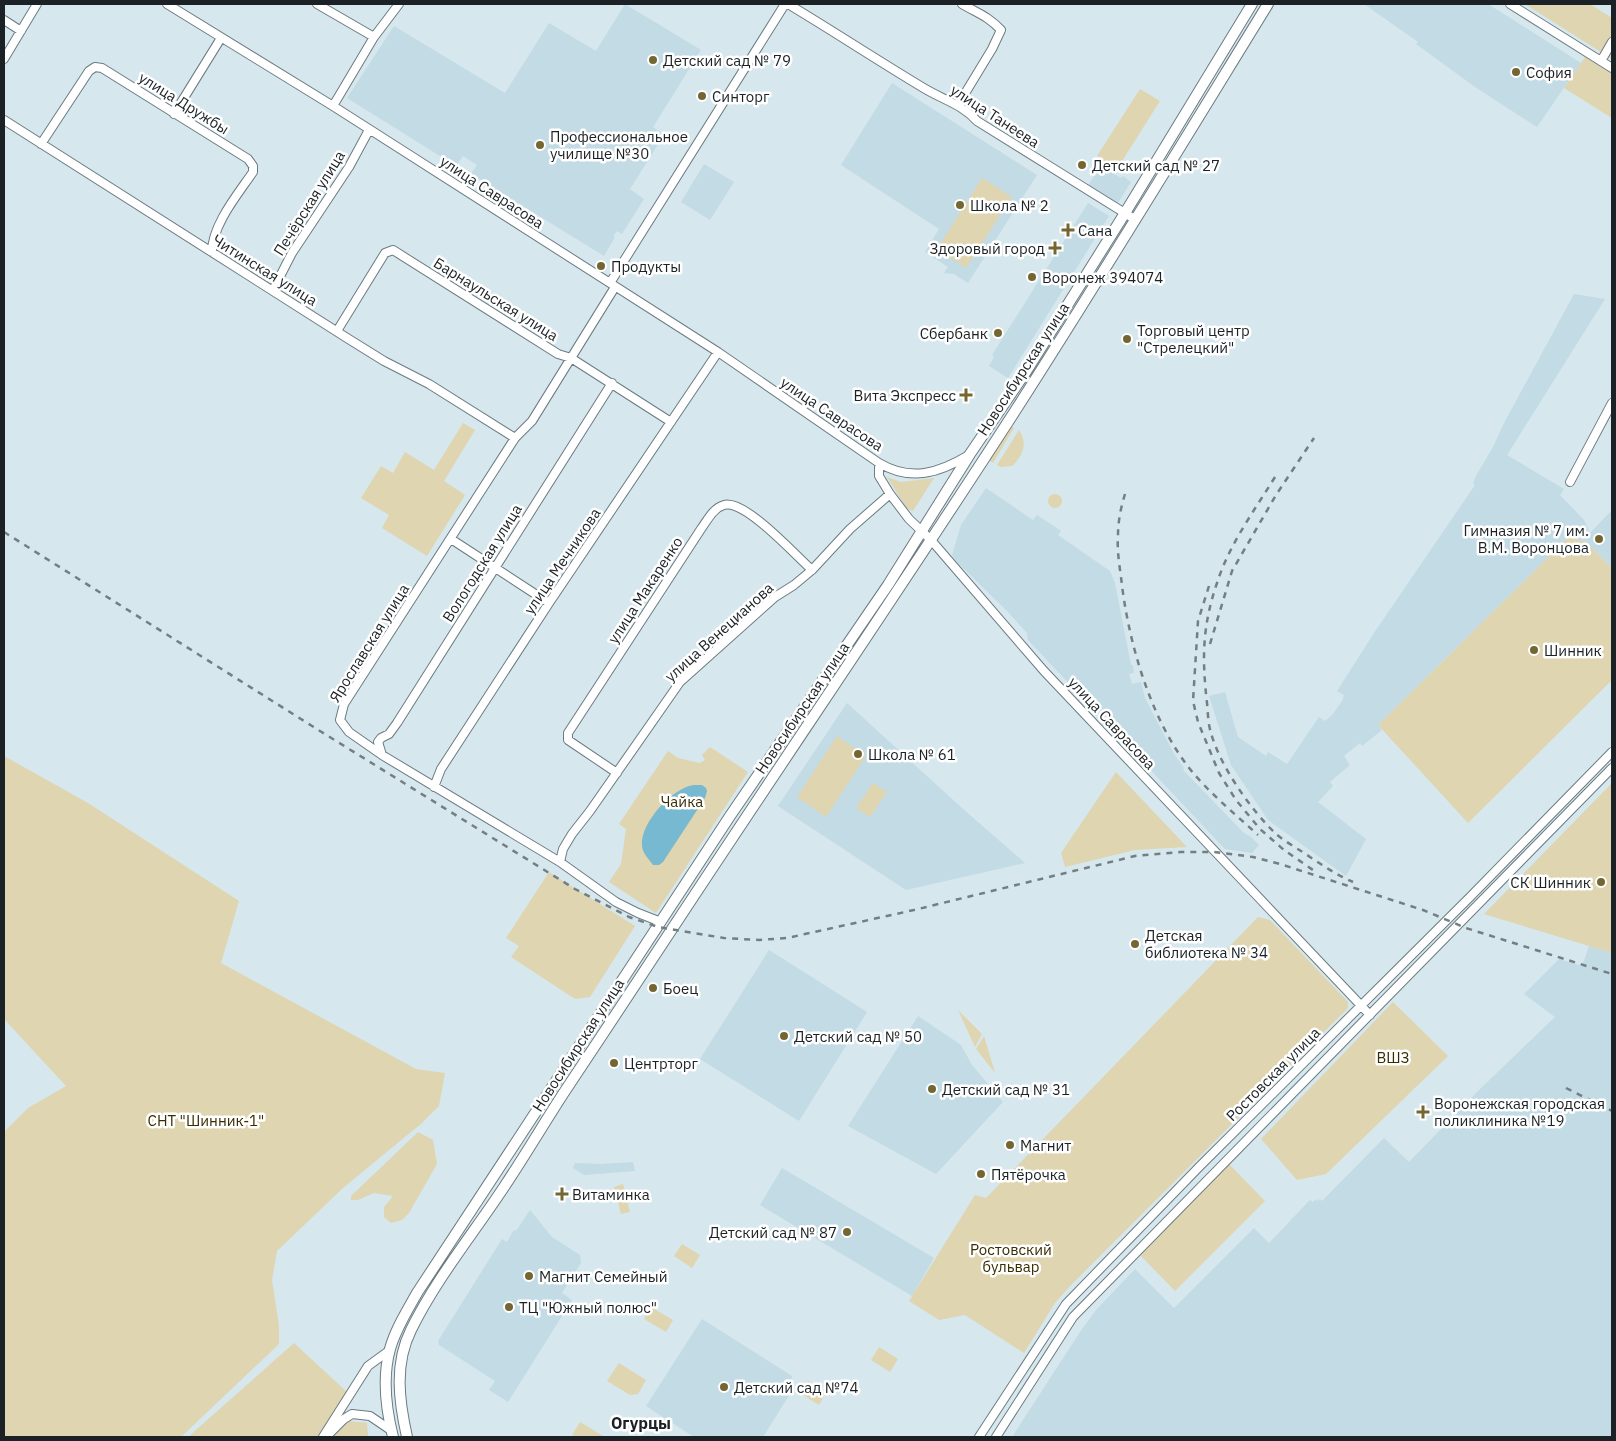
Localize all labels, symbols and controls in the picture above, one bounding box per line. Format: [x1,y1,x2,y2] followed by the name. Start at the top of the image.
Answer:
[663,51,791,70] place label: Детский сад № 79
[647,54,659,66] marker: Детский сад № 79
[1526,63,1572,82] place label: София
[1510,66,1522,78] marker: София
[135,68,233,138] street label: улица Дружбы
[947,80,1043,152] street label: улица Танеева
[712,87,770,106] place label: Синторг
[696,90,708,102] marker: Синторг
[550,127,688,163] place label: Профессиональное училище №30
[534,139,546,151] marker: Профессиональное училище №30
[269,147,349,259] street label: Печёрская улица
[437,151,547,233] street label: улица Саврасова
[1092,156,1220,175] place label: Детский сад № 27
[1076,159,1088,171] marker: Детский сад № 27
[970,196,1049,215] place label: Школа № 2
[954,199,966,211] marker: Школа № 2
[1078,221,1112,240] place label: Сана
[1062,224,1074,236] marker: Сана
[209,230,321,310] street label: Читинская улица
[929,239,1045,258] place label: Здоровый город
[1049,242,1061,254] marker: Здоровый город
[430,253,562,345] street label: Барнаульская улица
[611,257,681,276] place label: Продукты
[595,260,607,272] marker: Продукты
[1042,268,1163,287] place label: Воронеж 394074
[1026,271,1038,283] marker: Воронеж 394074
[973,299,1073,439] street label: Новосибирская улица
[1137,321,1250,357] place label: Торговый центр "Стрелецкий"
[920,324,988,343] place label: Сбербанк
[992,327,1004,339] marker: Сбербанк
[1121,333,1133,345] marker: Торговый центр "Стрелецкий"
[777,373,887,455] street label: улица Саврасова
[853,386,956,405] place label: Вита Экспресс
[960,389,972,401] marker: Вита Экспресс
[438,501,526,625] street label: Вологодская улица
[519,504,605,618] street label: улица Мечникова
[1464,521,1589,557] place label: Гимназия № 7 им. В.М. Воронцова
[603,533,687,647] street label: улица Макаренко
[1593,533,1605,545] marker: Гимназия № 7 им. В.М. Воронцова
[661,578,777,686] street label: улица Венецианова
[325,580,413,706] street label: Ярославская улица
[751,638,853,778] street label: Новосибирская улица
[1544,641,1602,660] place label: Шинник
[1528,644,1540,656] marker: Шинник
[1064,673,1160,773] street label: улица Саврасова
[868,745,956,764] place label: Школа № 61
[852,748,864,760] marker: Школа № 61
[661,792,703,811] park label: Чайка
[1510,873,1591,892] place label: СК Шинник
[1595,876,1607,888] marker: СК Шинник
[1145,926,1268,962] place label: Детская библиотека № 34
[1129,938,1141,950] marker: Детская библиотека № 34
[528,975,628,1115] street label: Новосибирская улица
[663,979,698,998] place label: Боец
[647,982,659,994] marker: Боец
[1222,1023,1324,1125] street label: Ростовская улица
[794,1027,922,1046] place label: Детский сад № 50
[778,1030,790,1042] marker: Детский сад № 50
[1376,1048,1410,1067] park label: ВШЗ
[624,1054,699,1073] place label: Центрторг
[608,1057,620,1069] marker: Центрторг
[942,1080,1070,1099] place label: Детский сад № 31
[926,1083,938,1095] marker: Детский сад № 31
[1434,1094,1605,1130] place label: Воронежская городская поликлиника №19
[1416,1105,1430,1119] marker: Воронежская городская поликлиника №19
[148,1111,264,1130] park label: СНТ "Шинник-1"
[1020,1136,1071,1155] place label: Магнит
[1004,1139,1016,1151] marker: Магнит
[991,1165,1066,1184] place label: Пятёрочка
[975,1168,987,1180] marker: Пятёрочка
[572,1185,650,1204] place label: Витаминка
[556,1188,568,1200] marker: Витаминка
[709,1223,837,1242] place label: Детский сад № 87
[841,1226,853,1238] marker: Детский сад № 87
[970,1240,1052,1276] park label: Ростовский бульвар
[539,1267,668,1286] place label: Магнит Семейный
[523,1270,535,1282] marker: Магнит Семейный
[519,1298,657,1317] place label: ТЦ "Южный полюс"
[503,1301,515,1313] marker: ТЦ "Южный полюс"
[734,1378,859,1397] place label: Детский сад №74
[718,1381,730,1393] marker: Детский сад №74
[611,1413,671,1433] district label: Огурцы

